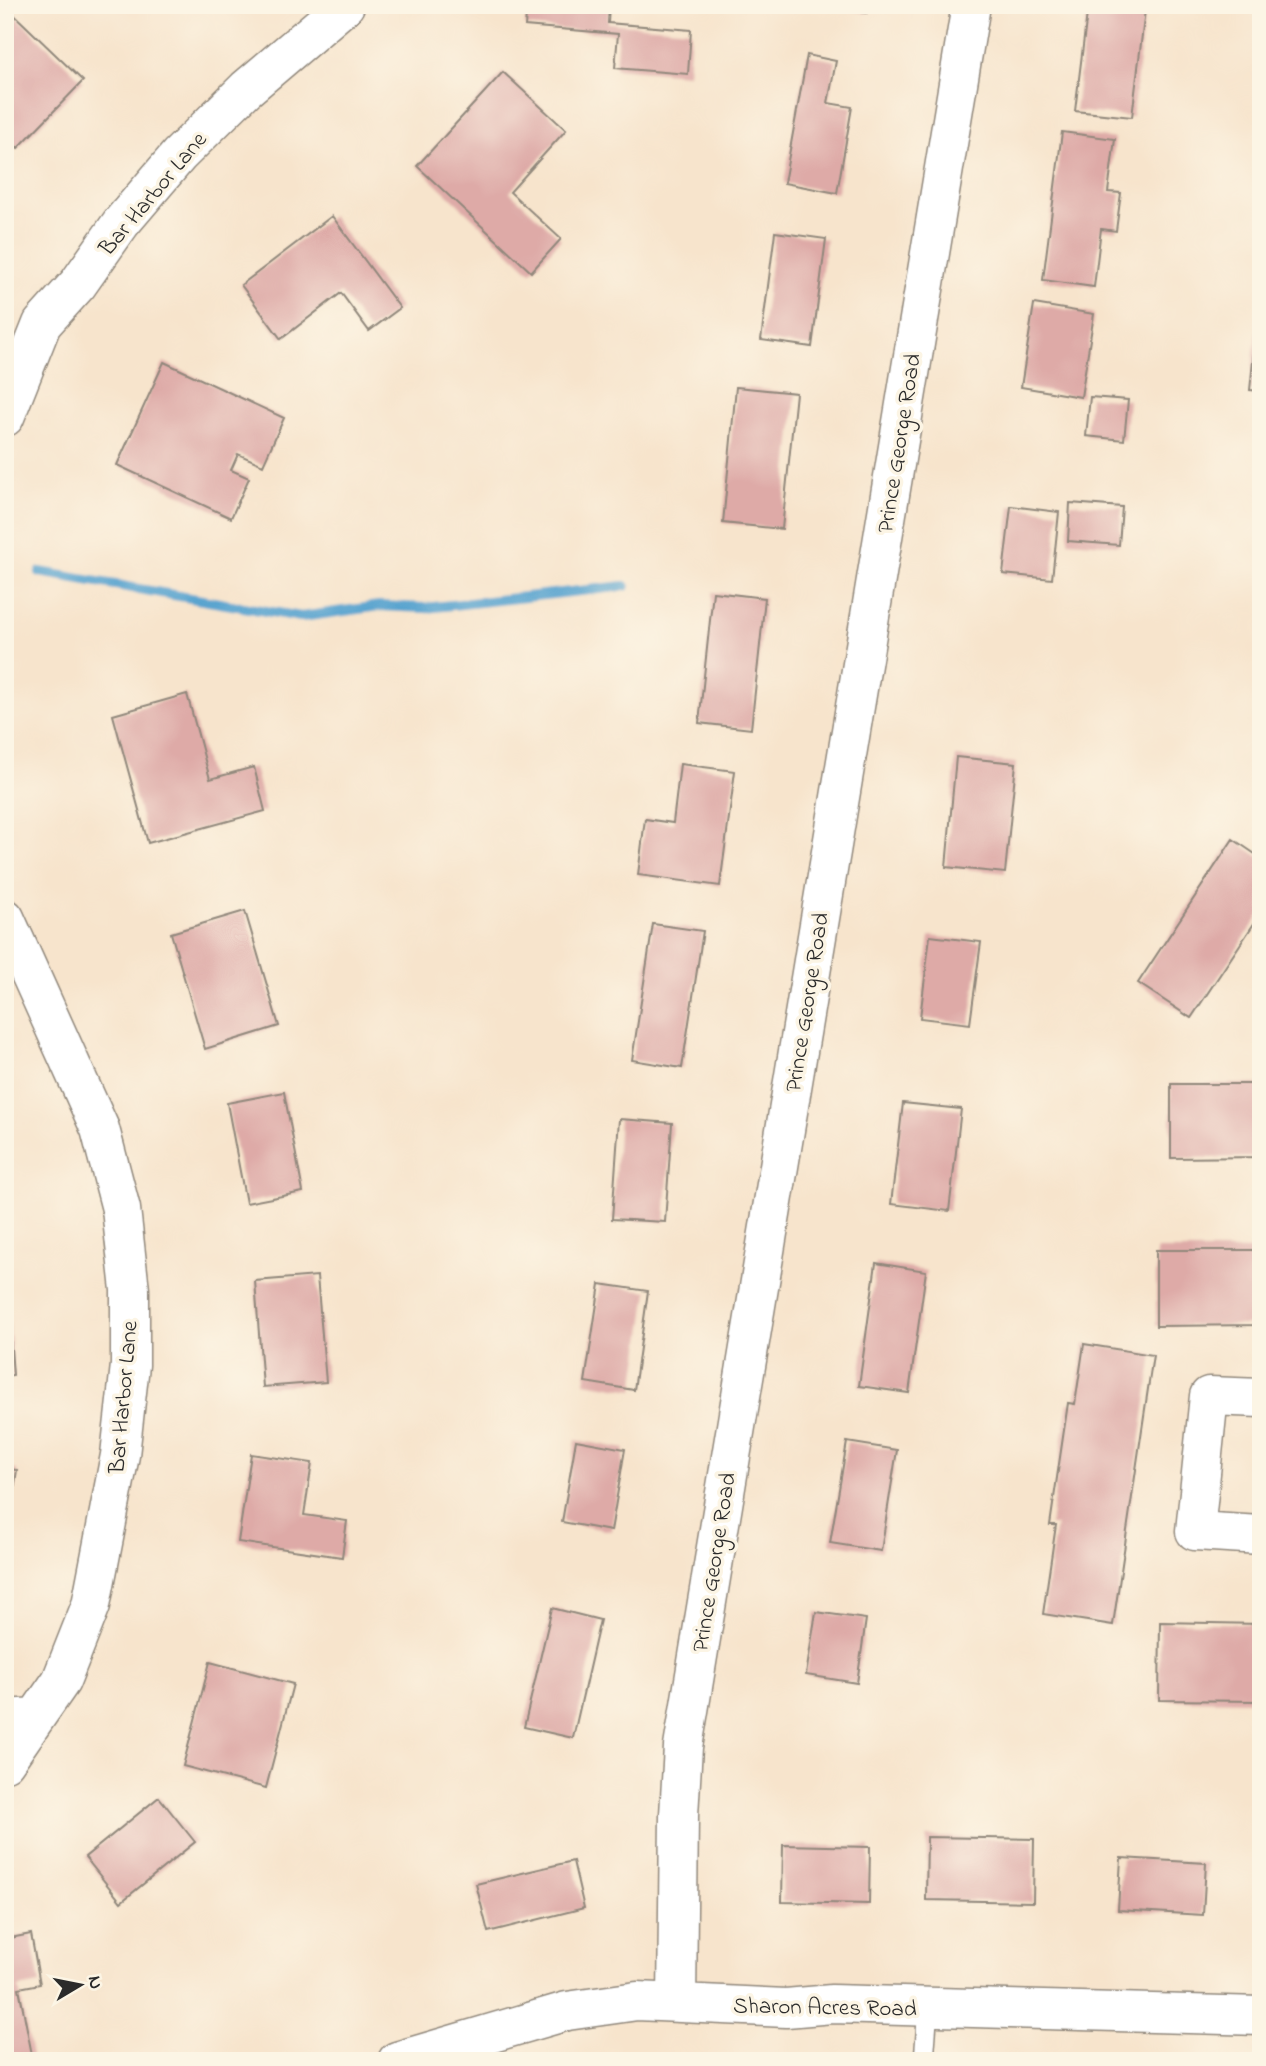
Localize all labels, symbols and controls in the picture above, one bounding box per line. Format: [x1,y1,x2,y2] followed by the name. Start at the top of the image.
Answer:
[91,125,216,265] street label: Bar Harbor Lane
[870,351,932,536] street label: Prince George Road
[778,910,840,1095] street label: Prince George Road
[101,1319,148,1476] street label: Bar Harbor Lane
[685,1470,747,1655] street label: Prince George Road
[46,1951,116,2021] north arrow
[80,1974,109,1991] text: N
[733,1990,917,2027] street label: Sharon Acres Road

